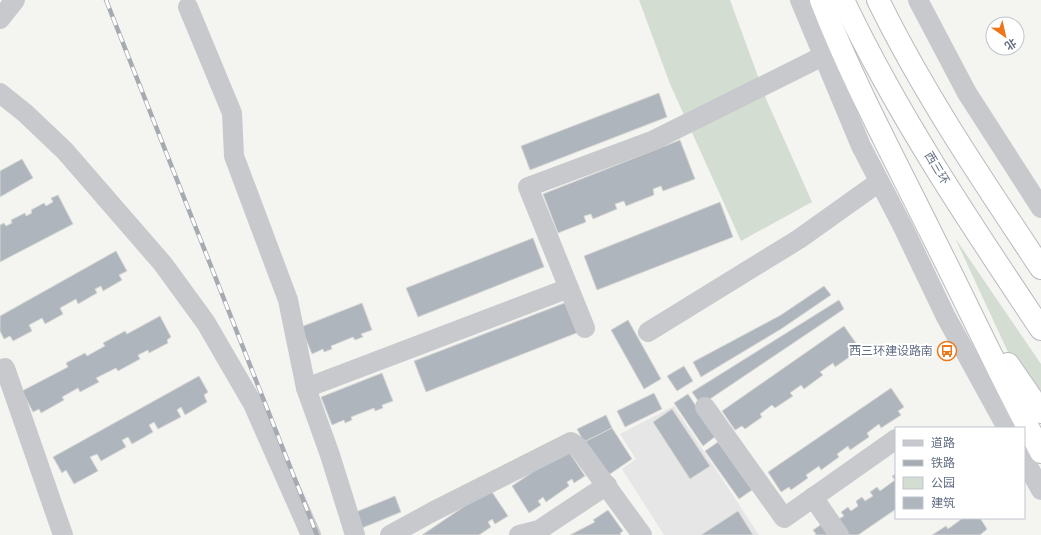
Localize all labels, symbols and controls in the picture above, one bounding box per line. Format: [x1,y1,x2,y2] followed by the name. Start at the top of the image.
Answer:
[985,16,1025,56] north arrow
[1002,35,1019,53] text: 北
[921,148,953,188] street label: 西三环
[936,340,958,362] bus stop icon: 西三环建设路南
[849,343,933,359] place label: 西三环建设路南
[895,427,1025,519] legend
[931,435,955,451] text: 道路
[931,455,955,471] text: 铁路
[931,475,955,491] text: 公园
[931,495,955,511] text: 建筑

